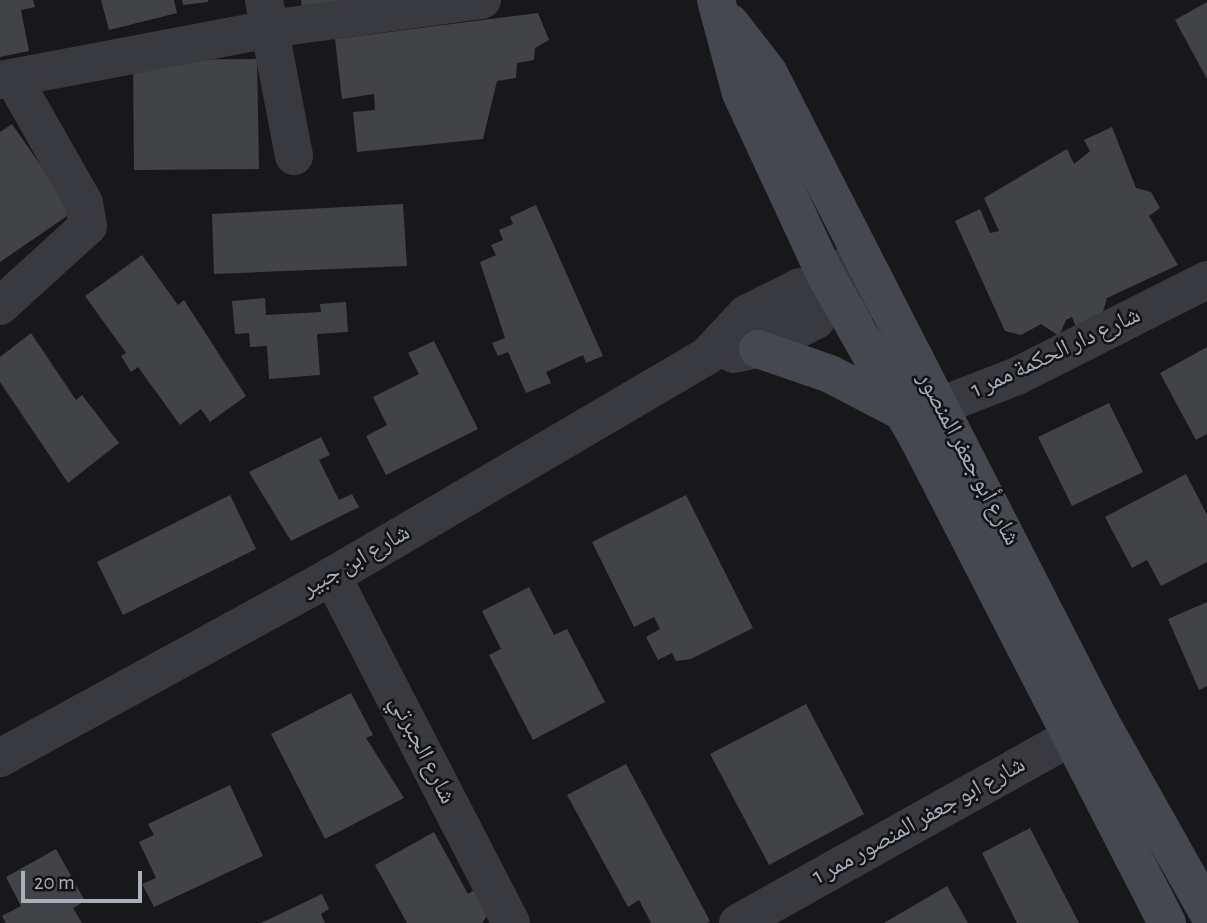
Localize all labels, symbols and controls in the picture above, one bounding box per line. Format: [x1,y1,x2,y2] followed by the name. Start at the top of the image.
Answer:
[967,301,1145,405] street label: شارع دار الحكمة ممر 1
[910,367,1026,551] street label: شارع أبو جعفر المنصور
[297,518,415,604] street label: شارع ابن جبير
[382,691,462,809] street label: شارع الجبرتي
[808,751,1030,891] street label: شارع ابو جعفر المنصور ممر 1
[24,856,145,900] scale bar
[34,872,75,893] text: 20 m

